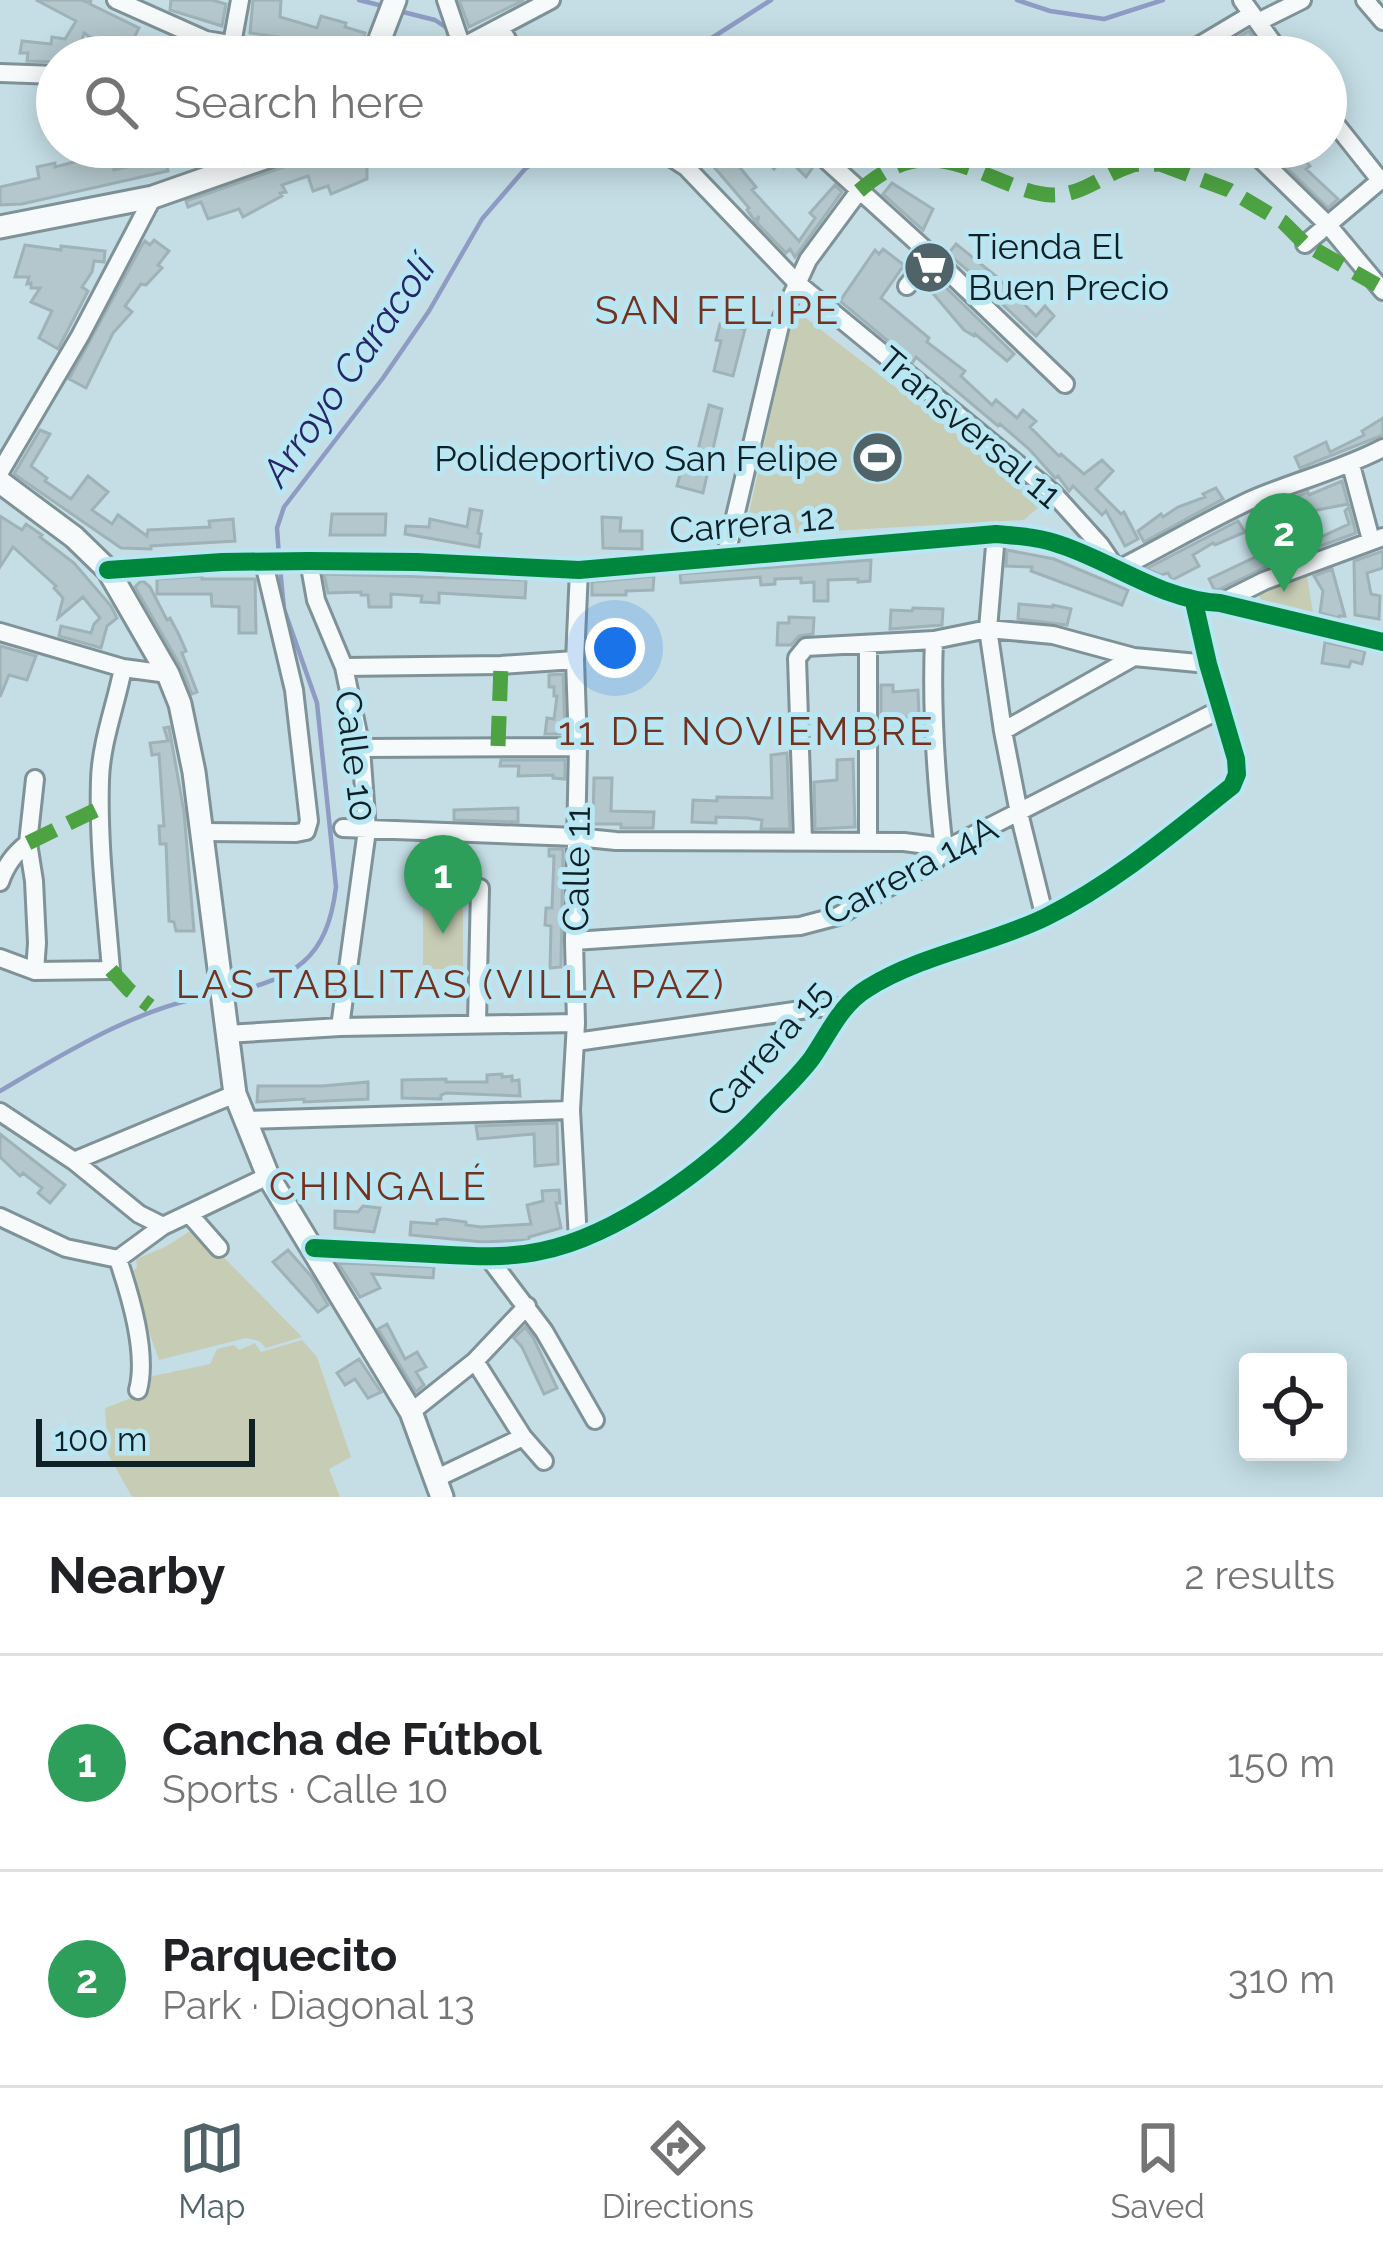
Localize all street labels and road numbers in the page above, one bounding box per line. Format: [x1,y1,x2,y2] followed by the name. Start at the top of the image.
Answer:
[870,338,1070,516] street label: Transversal 11
[668,495,836,551] street label: Carrera 12
[327,688,385,824] street label: Calle 10
[554,806,598,932] street label: Calle 11
[816,807,1004,933] street label: Carrera 14A
[698,971,838,1125] street label: Carrera 15

